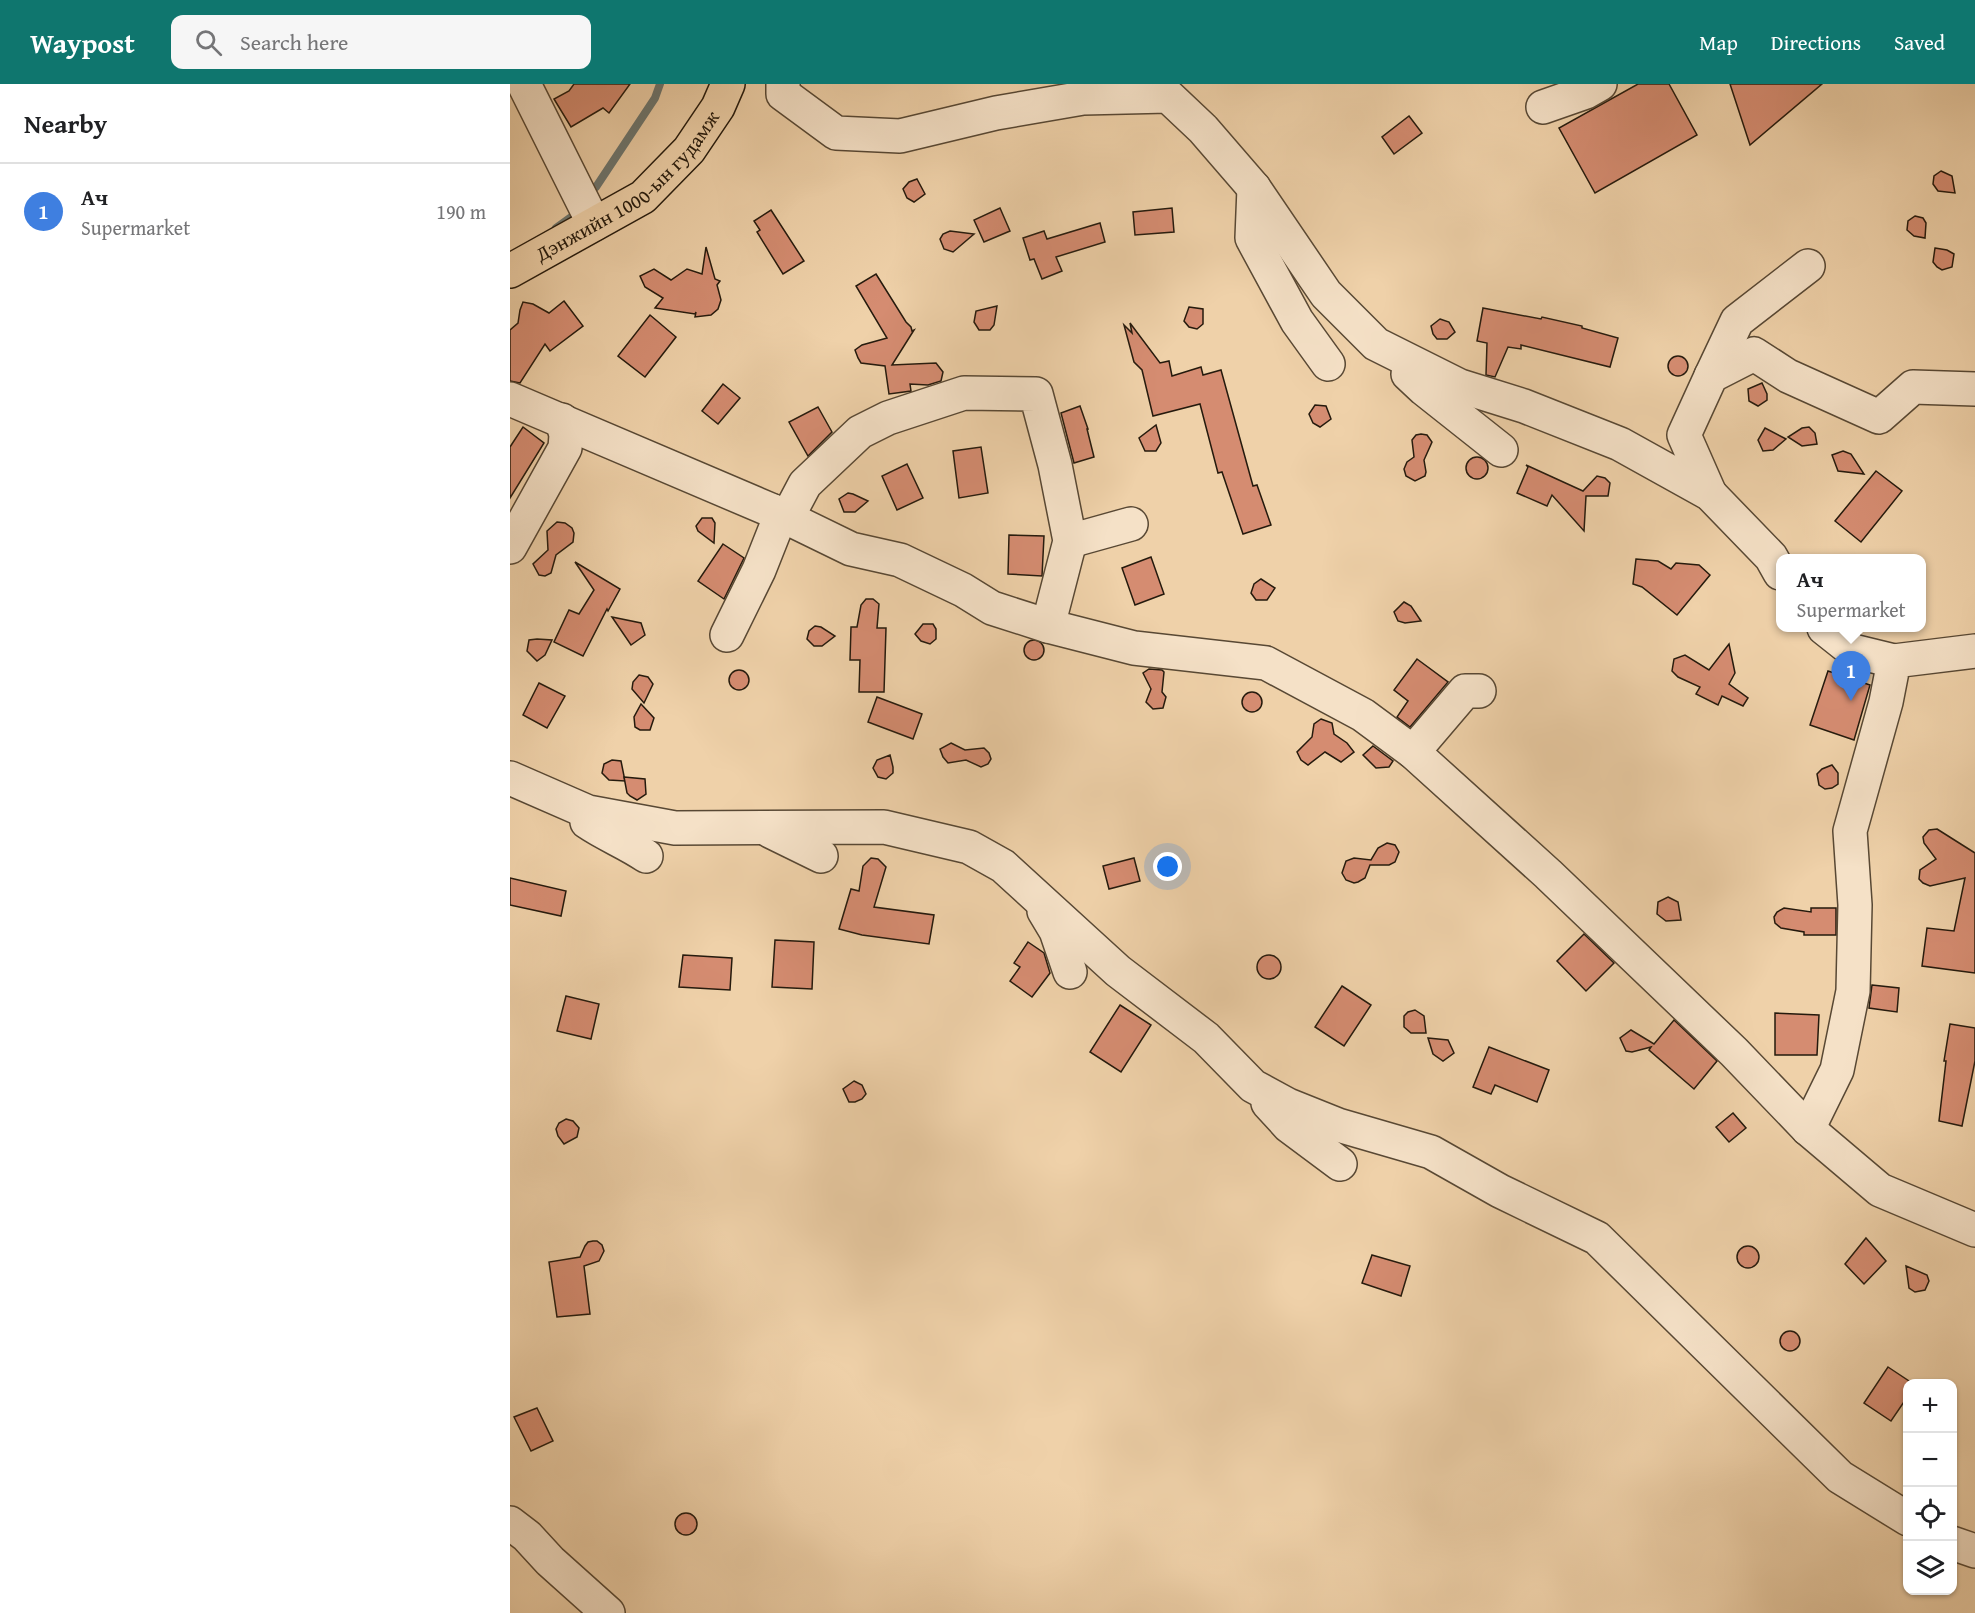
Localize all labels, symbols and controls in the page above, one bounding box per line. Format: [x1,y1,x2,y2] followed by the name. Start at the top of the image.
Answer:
[171,15,591,69] search box
[30,22,135,63] text: Waypost
[192,26,225,59] icon: search
[240,26,348,58] text: Search here
[1699,27,1738,58] text: Map
[1771,27,1861,58] text: Directions
[1894,27,1945,58] text: Saved
[24,104,107,143] text: Nearby
[529,104,726,269] street label: Дэнжийн 1000-ын гудамж
[81,181,108,213] text: Ач
[38,197,49,226] text: 1
[436,197,486,226] text: 190 m
[81,213,190,242] text: Supermarket
[1776,554,1926,632] popup
[1796,563,1823,595] text: Ач
[1796,595,1906,624] text: Supermarket
[1832,652,1870,701] pin: 1
[1153,852,1182,881] your location
[1903,1379,1957,1595] map controls
[1903,1379,1957,1433] button: +
[1903,1433,1957,1487] button: −
[1903,1487,1957,1541] button: locate
[1903,1541,1957,1595] button: layers

